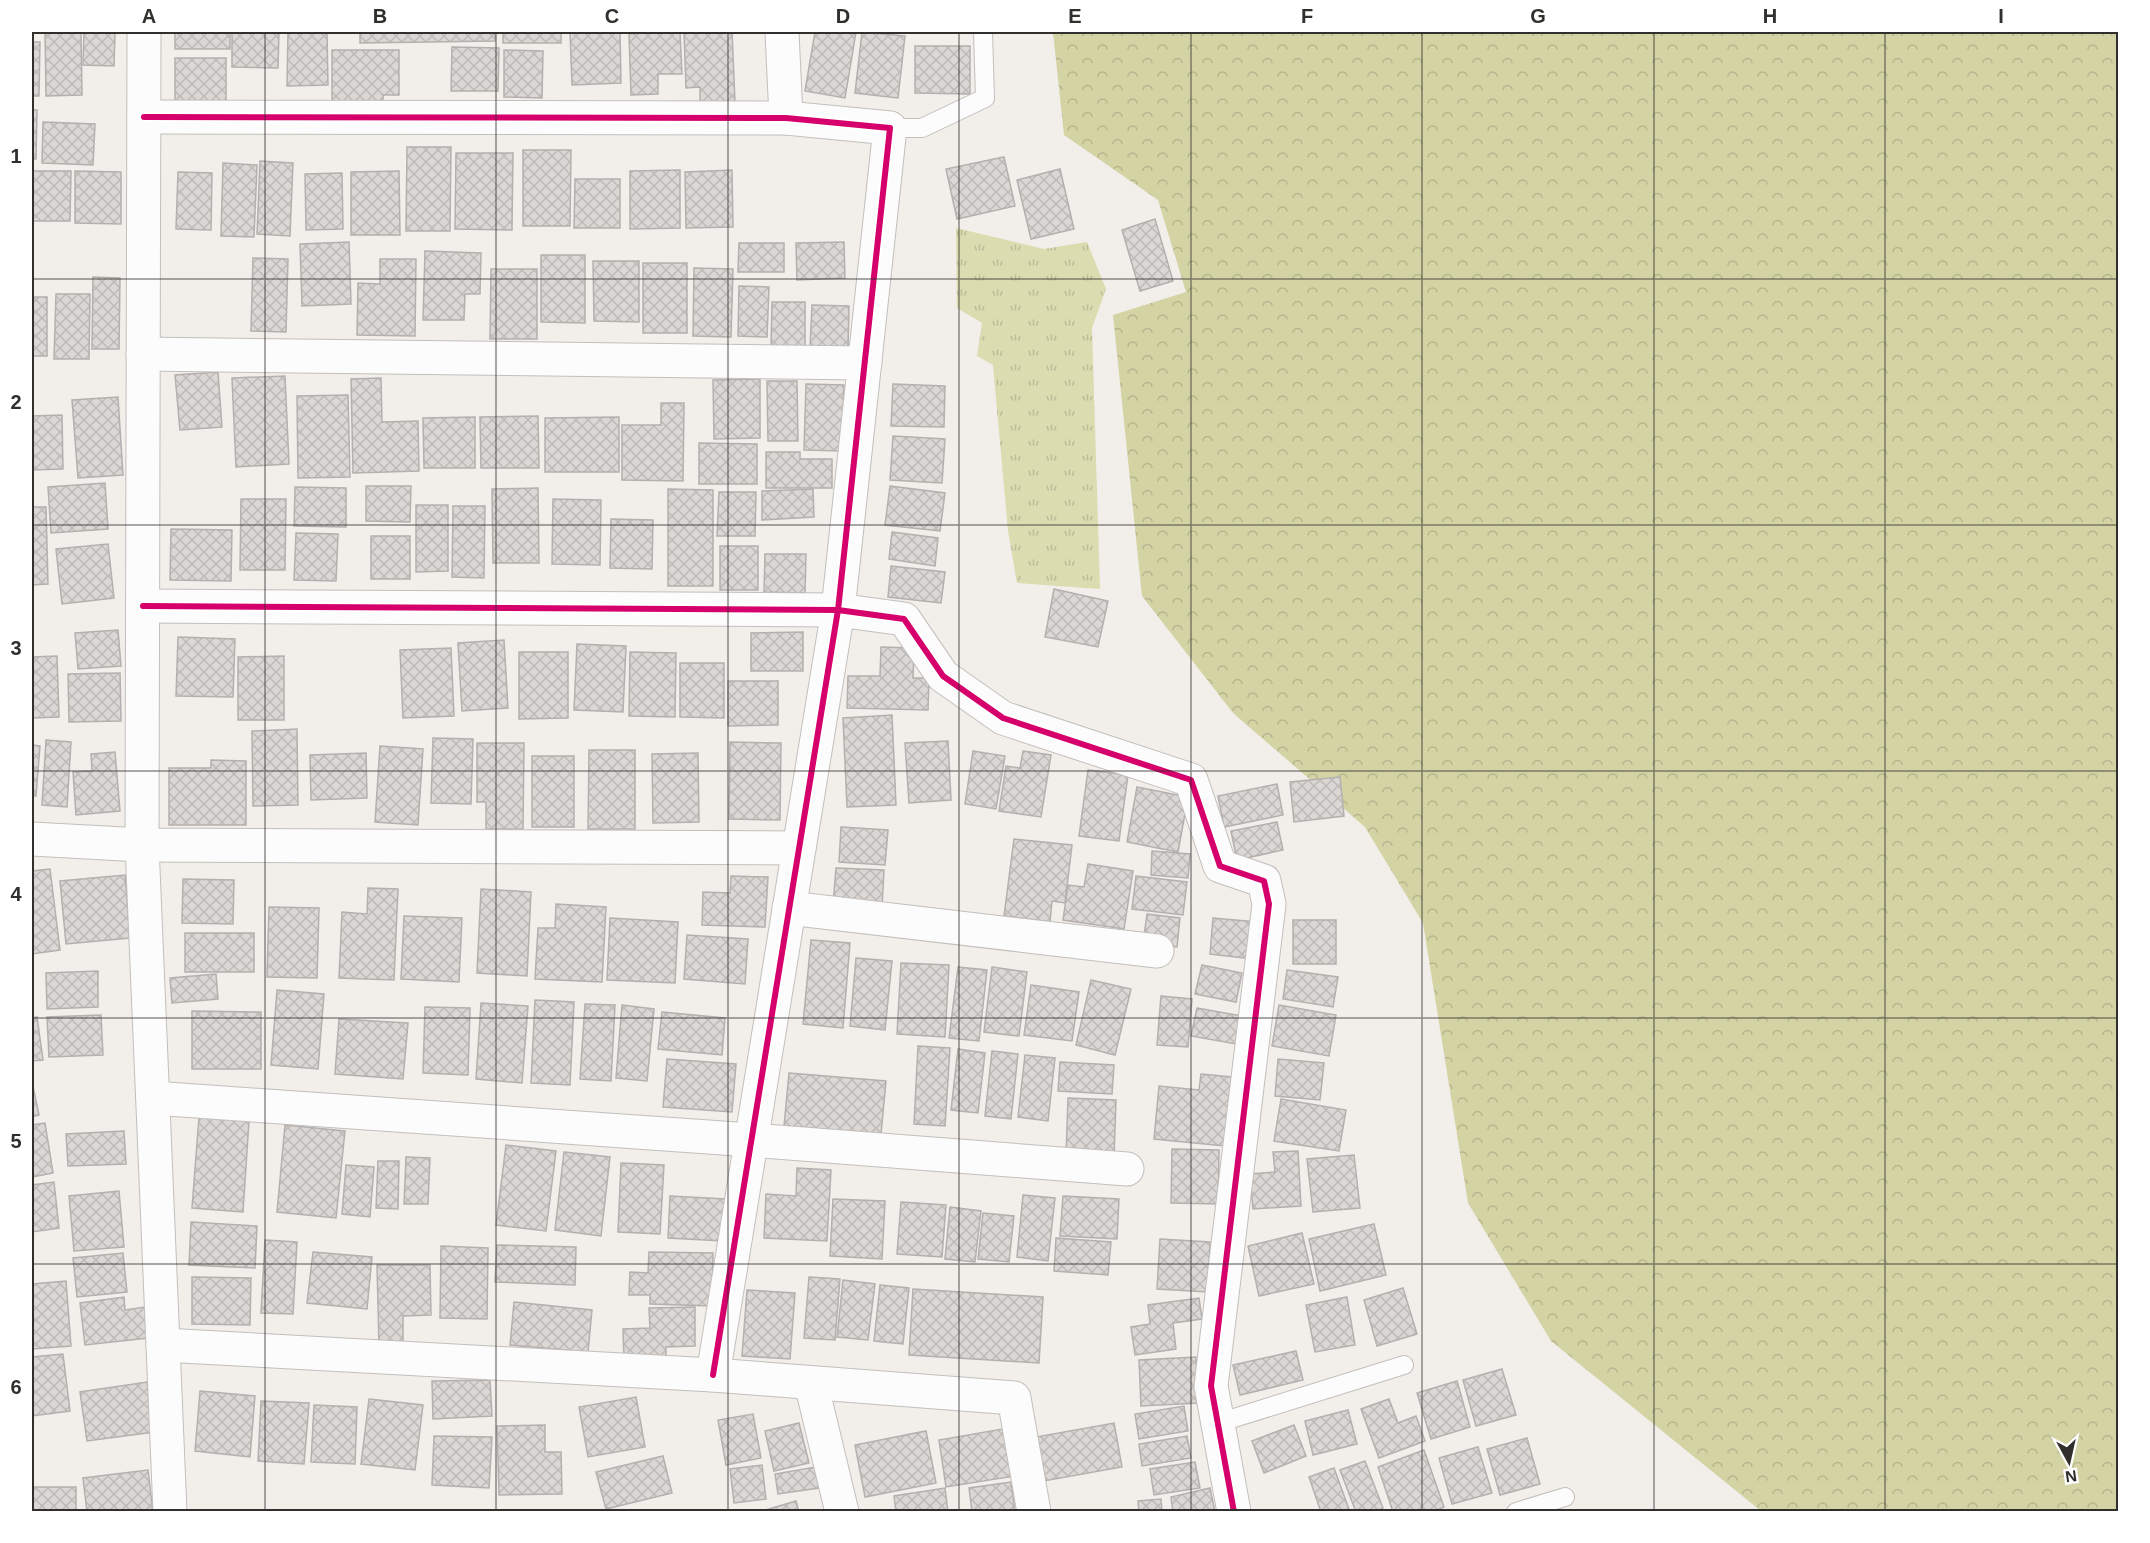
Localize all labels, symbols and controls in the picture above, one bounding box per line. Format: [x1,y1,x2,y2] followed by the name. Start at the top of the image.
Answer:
[142,5,156,27] text: A
[373,5,387,27] text: B
[605,5,619,27] text: C
[836,5,850,27] text: D
[1068,5,1082,27] text: E
[1301,5,1313,27] text: F
[1530,5,1546,27] text: G
[1763,5,1777,27] text: H
[1998,5,2004,27] text: I
[10,145,22,167] text: 1
[10,391,22,413] text: 2
[10,637,22,659] text: 3
[10,883,22,905] text: 4
[10,1130,22,1152] text: 5
[10,1376,22,1398] text: 6
[2039,1432,2099,1492] north arrow
[2064,1467,2078,1486] text: N

